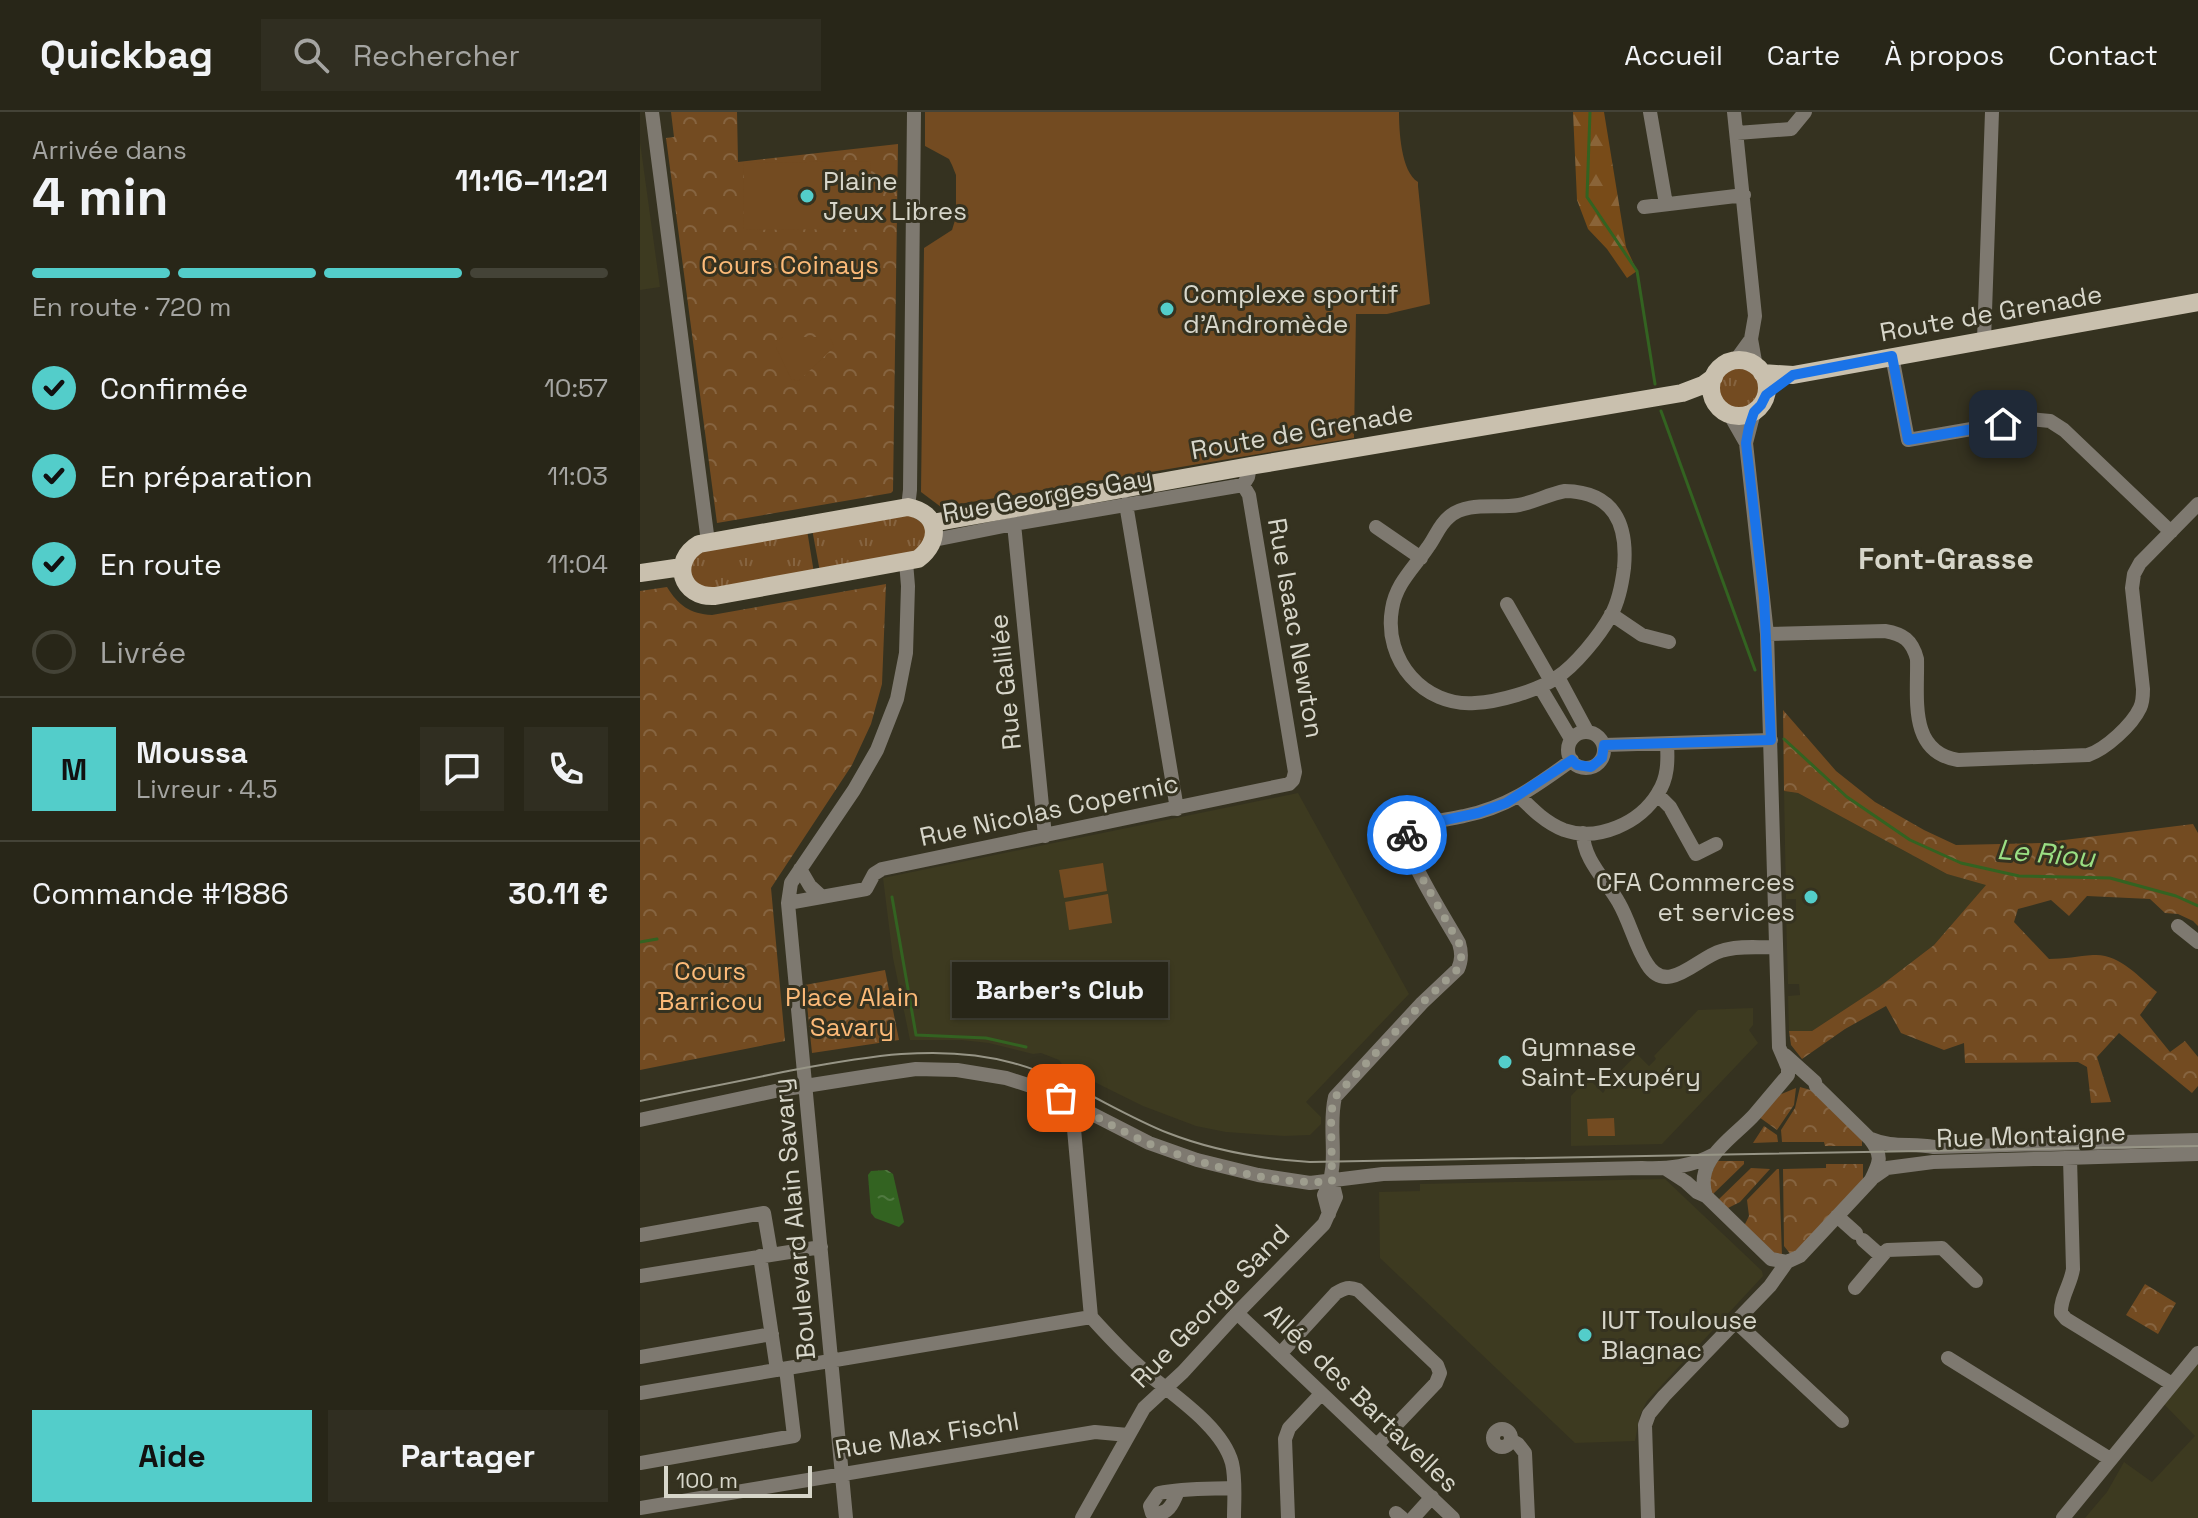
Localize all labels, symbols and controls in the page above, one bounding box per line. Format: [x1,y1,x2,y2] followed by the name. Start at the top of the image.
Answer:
[261,19,821,91] search box
[40,31,213,79] text: Quickbag
[289,33,333,77] icon: search
[353,36,520,75] text: Rechercher
[1624,37,1723,73] text: Accueil
[1767,37,1840,73] text: Carte
[1884,37,2004,73] text: À propos
[2048,37,2158,73] text: Contact
[32,133,187,167] text: Arrivée dans
[455,161,608,200] text: 11:16–11:21
[32,164,169,230] text: 4 min
[823,164,967,228] place label: Plaine Jeux Libres
[798,187,816,205] marker: Plaine Jeux Libres
[701,248,879,282] park label: Cours Coinays
[1183,277,1399,341] place label: Complexe sportif d'Andromède
[1877,277,2105,349] street label: Route de Grenade
[32,290,231,324] text: En route · 720 m
[1158,300,1176,318] marker: Complexe sportif d'Andromède
[32,366,76,410] icon: check
[100,369,248,408] text: Confirmée
[544,371,608,405] text: 10:57
[1969,390,2037,458] pin
[1188,395,1416,467] street label: Route de Grenade
[1981,402,2025,446] icon: home
[32,454,76,498] icon: check
[100,457,313,496] text: En préparation
[547,459,608,493] text: 11:03
[939,460,1155,530] street label: Rue Georges Gay
[1260,515,1332,741] street label: Rue Isaac Newton
[1858,539,2034,578] district label: Font-Grasse
[32,542,76,586] icon: check
[100,545,222,584] text: En route
[547,547,608,581] text: 11:04
[981,612,1029,752] street label: Rue Galilée
[100,633,186,672] text: Livrée
[420,727,504,811] button: chat
[524,727,608,811] button: phone
[136,733,248,772] text: Moussa
[61,750,87,789] text: M
[916,766,1182,854] street label: Rue Nicolas Copernic
[136,772,278,806] text: Livreur · 4.5
[1367,795,1447,875] courier
[1385,813,1429,857] icon: bike
[1996,831,2098,875] water label: Le Riou
[1596,865,1795,929] place label: CFA Commerces et services
[32,874,289,913] text: Commande #1886
[508,874,608,913] text: 30.11 €
[1802,888,1820,906] marker: CFA Commerces et services
[657,954,763,1018] park label: Cours Barricou
[953,962,1169,1018] callout: Barber's Club
[976,973,1144,1007] text: Barber's Club
[785,980,919,1044] park label: Place Alain Savary
[1521,1030,1701,1094] place label: Gymnase Saint-Exupéry
[1496,1053,1514,1071] marker: Gymnase Saint-Exupéry
[1027,1064,1095,1132] pin
[1039,1076,1083,1120] icon: bag
[765,1077,823,1361] street label: Boulevard Alain Savary
[1936,1115,2126,1155] street label: Rue Montaigne
[1123,1217,1297,1395] street label: Rue George Sand
[1257,1296,1467,1500] street label: Allée des Bartavelles
[1601,1303,1757,1367] place label: IUT Toulouse Blagnac
[1576,1326,1594,1344] marker: IUT Toulouse Blagnac
[833,1404,1021,1466] street label: Rue Max Fischl
[32,1410,312,1502] button: Aide
[328,1410,608,1502] button: Partager
[664,1462,812,1498] scale bar
[676,1466,738,1494] text: 100 m

